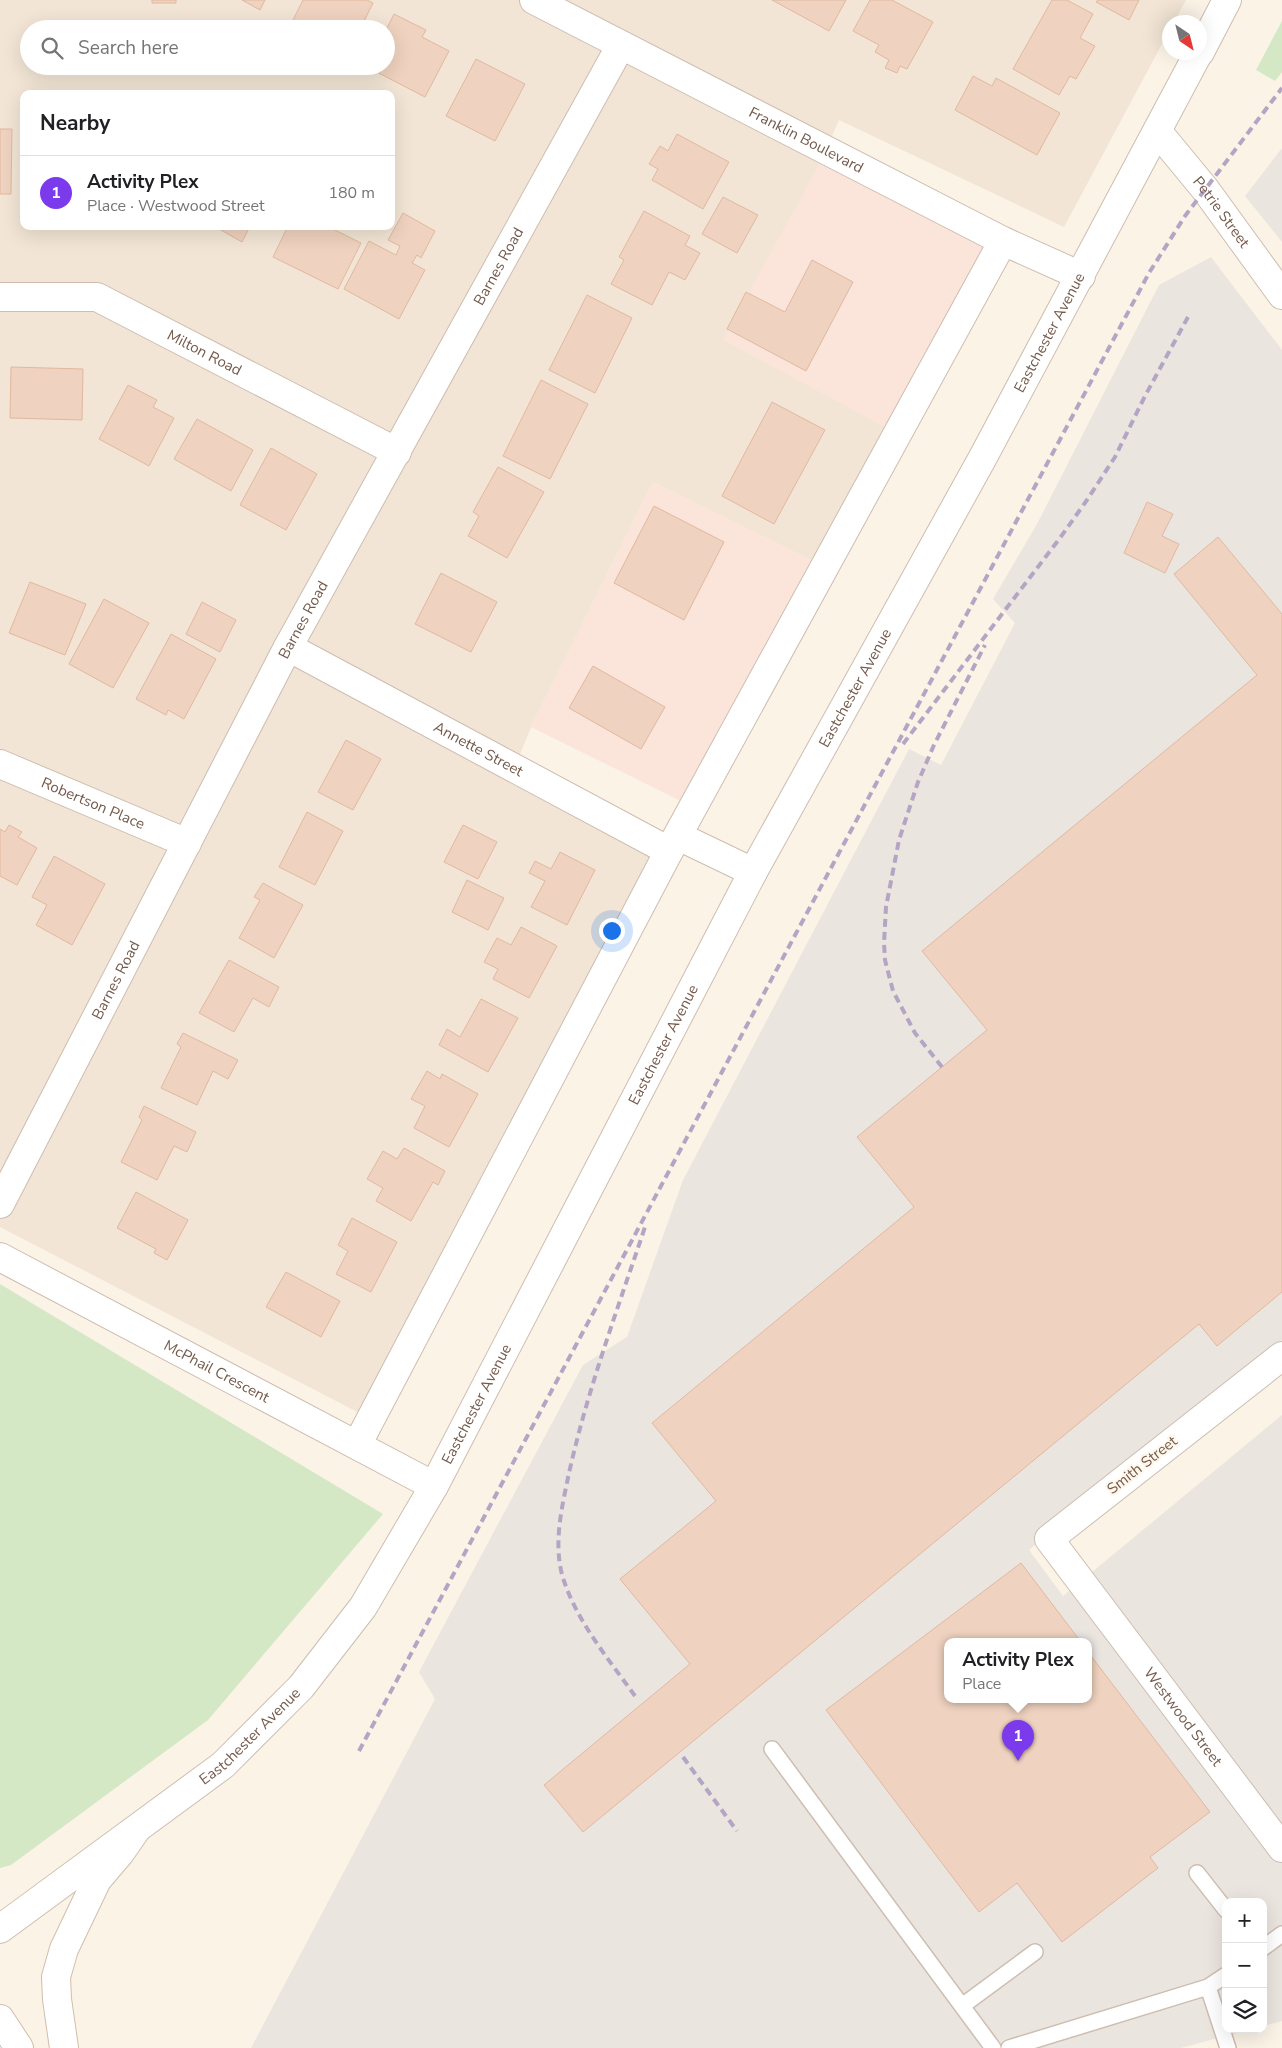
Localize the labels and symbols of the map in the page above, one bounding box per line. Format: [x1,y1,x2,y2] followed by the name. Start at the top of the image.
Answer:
[1162,15,1207,60] north arrow
[745,102,867,178] street label: Franklin Boulevard
[1188,172,1255,252] street label: Petrie Street
[469,224,528,309] street label: Barnes Road
[1009,269,1090,396] street label: Eastchester Avenue
[164,325,245,380] street label: Milton Road
[274,577,333,662] street label: Barnes Road
[814,625,896,751] street label: Eastchester Avenue
[430,717,527,782] street label: Annette Street
[38,773,148,834] street label: Robertson Place
[599,918,625,944] your location
[87,937,144,1023] street label: Barnes Road
[624,981,703,1108] street label: Eastchester Avenue
[160,1335,274,1408] street label: McPhail Crescent
[437,1340,516,1468] street label: Eastchester Avenue
[1103,1431,1182,1499] street label: Smith Street
[1139,1663,1227,1771] street label: Westwood Street
[195,1683,305,1789] street label: Eastchester Avenue
[1002,1720,1034,1761] pin: 1

